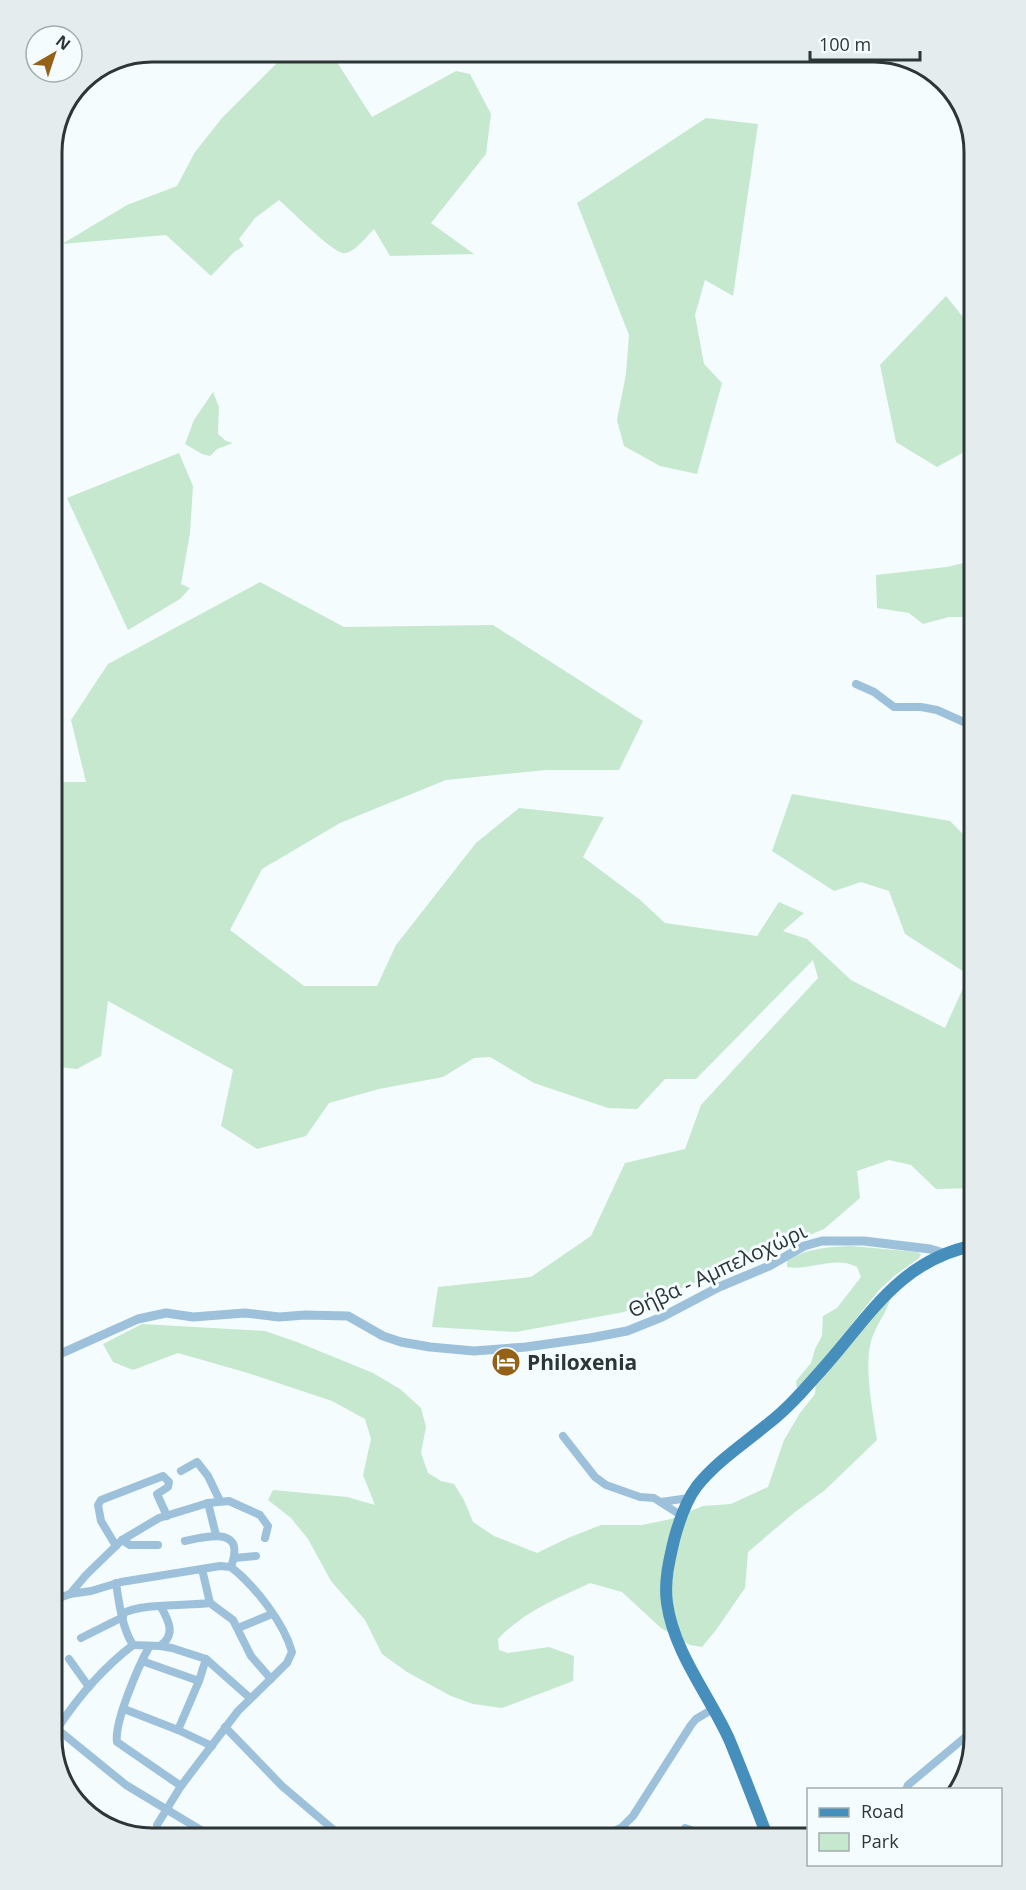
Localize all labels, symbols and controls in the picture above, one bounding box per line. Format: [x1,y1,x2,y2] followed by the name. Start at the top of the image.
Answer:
[24,24,84,84] north arrow
[810,24,920,62] scale bar
[51,30,75,55] text: N
[819,32,871,56] text: 100 m
[623,1216,811,1324] street label: Θήβα - Αμπελοχώρι
[490,1346,522,1378] hotel icon: Philoxenia
[527,1348,637,1376] place label: Philoxenia
[807,1788,1002,1866] legend
[861,1799,904,1823] text: Road
[861,1829,899,1853] text: Park

